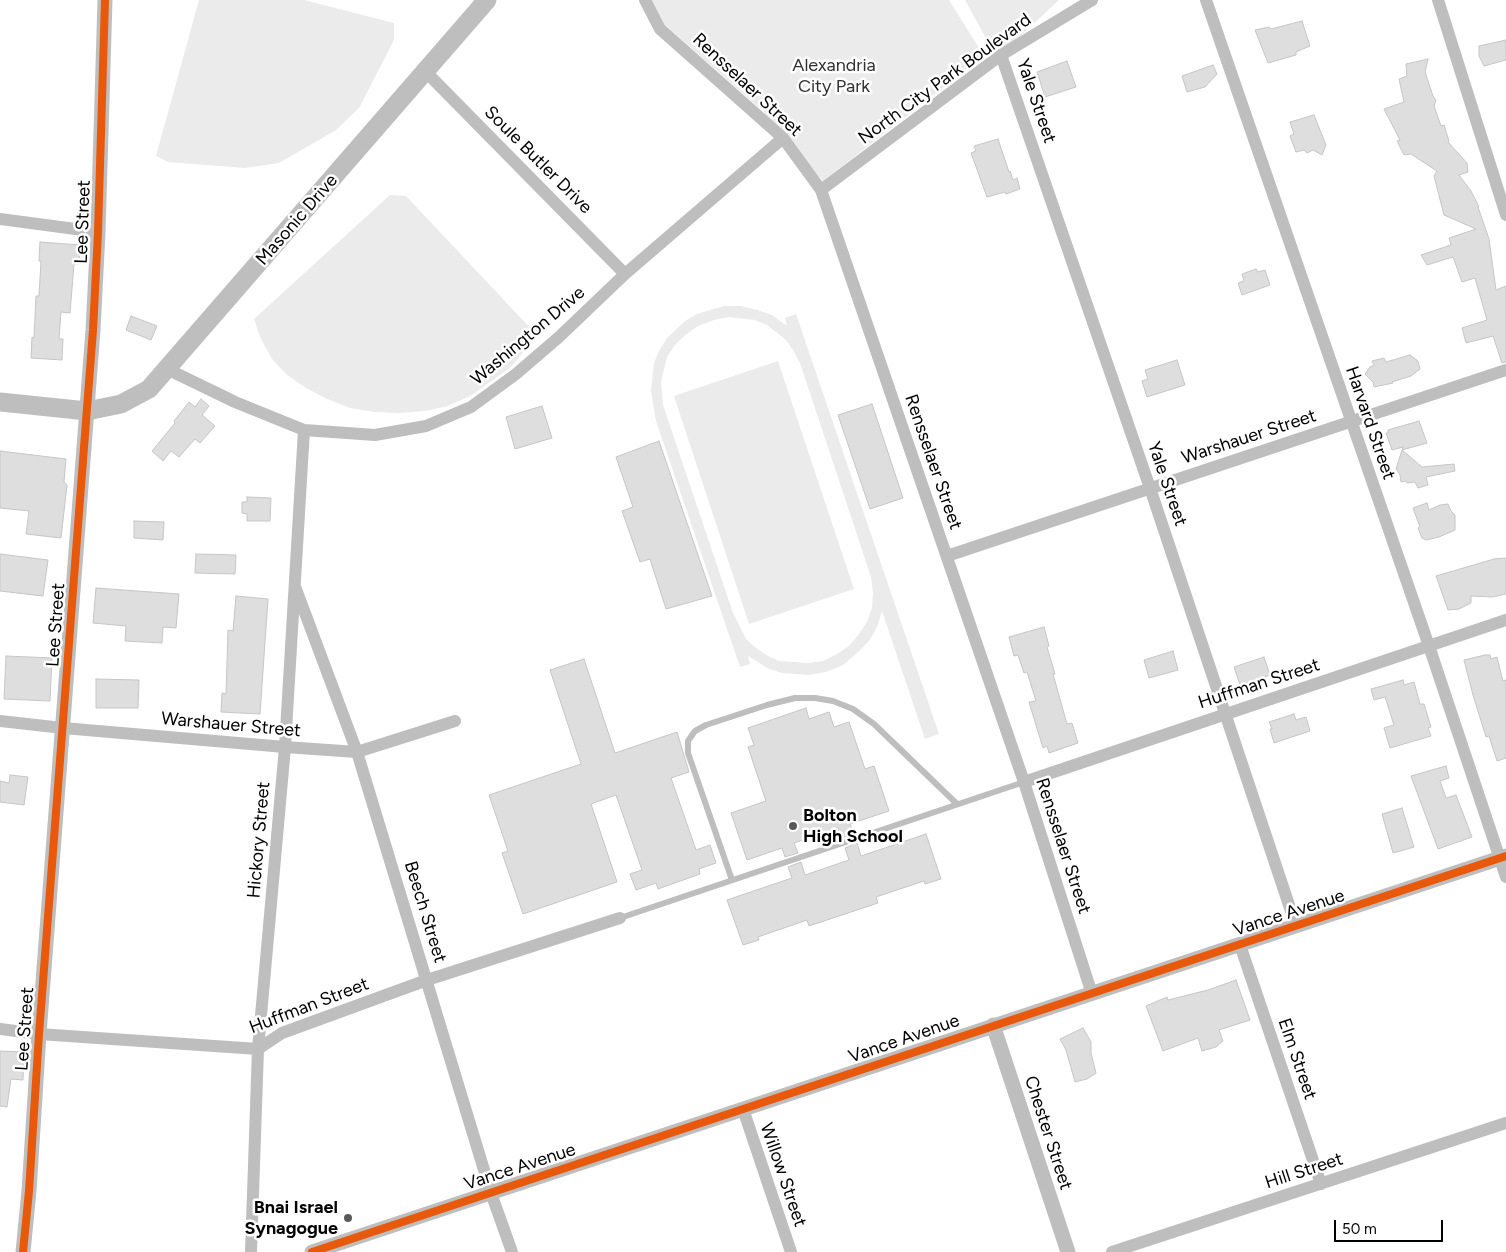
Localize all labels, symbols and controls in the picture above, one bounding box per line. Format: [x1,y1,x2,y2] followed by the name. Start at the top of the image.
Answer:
[854,9,1036,149] street label: North City Park Boulevard
[688,29,806,141] street label: Rensselaer Street
[792,55,876,98] park label: Alexandria City Park
[1012,56,1060,146] street label: Yale Street
[480,102,596,218] street label: Soule Butler Drive
[252,170,342,270] street label: Masonic Drive
[71,180,95,264] street label: Lee Street
[467,282,589,390] street label: Washington Drive
[1340,363,1400,483] street label: Harvard Street
[900,392,966,532] street label: Rensselaer Street
[1179,405,1319,469] street label: Warshauer Street
[1143,439,1191,529] street label: Yale Street
[42,582,70,668] street label: Lee Street
[1196,654,1322,714] street label: Huffman Street
[160,708,302,742] street label: Warshauer Street
[1031,775,1095,917] street label: Rensselaer Street
[243,781,275,899] street label: Hickory Street
[803,805,903,848] place label: Bolton High School
[787,820,799,832] marker: Bolton High School
[399,859,451,965] street label: Beech Street
[1231,885,1347,941] street label: Vance Avenue
[246,973,372,1039] street label: Huffman Street
[11,986,39,1072] street label: Lee Street
[846,1010,962,1068] street label: Vance Avenue
[1273,1015,1321,1103] street label: Elm Street
[1019,1073,1077,1193] street label: Chester Street
[755,1120,811,1230] street label: Willow Street
[462,1139,578,1195] street label: Vance Avenue
[1262,1148,1346,1194] street label: Hill Street
[245,1197,338,1240] place label: Bnai Israel Synagogue
[1336,1210,1445,1242] scale bar
[342,1212,354,1224] marker: Bnai Israel Synagogue
[1342,1220,1377,1238] text: 50 m

